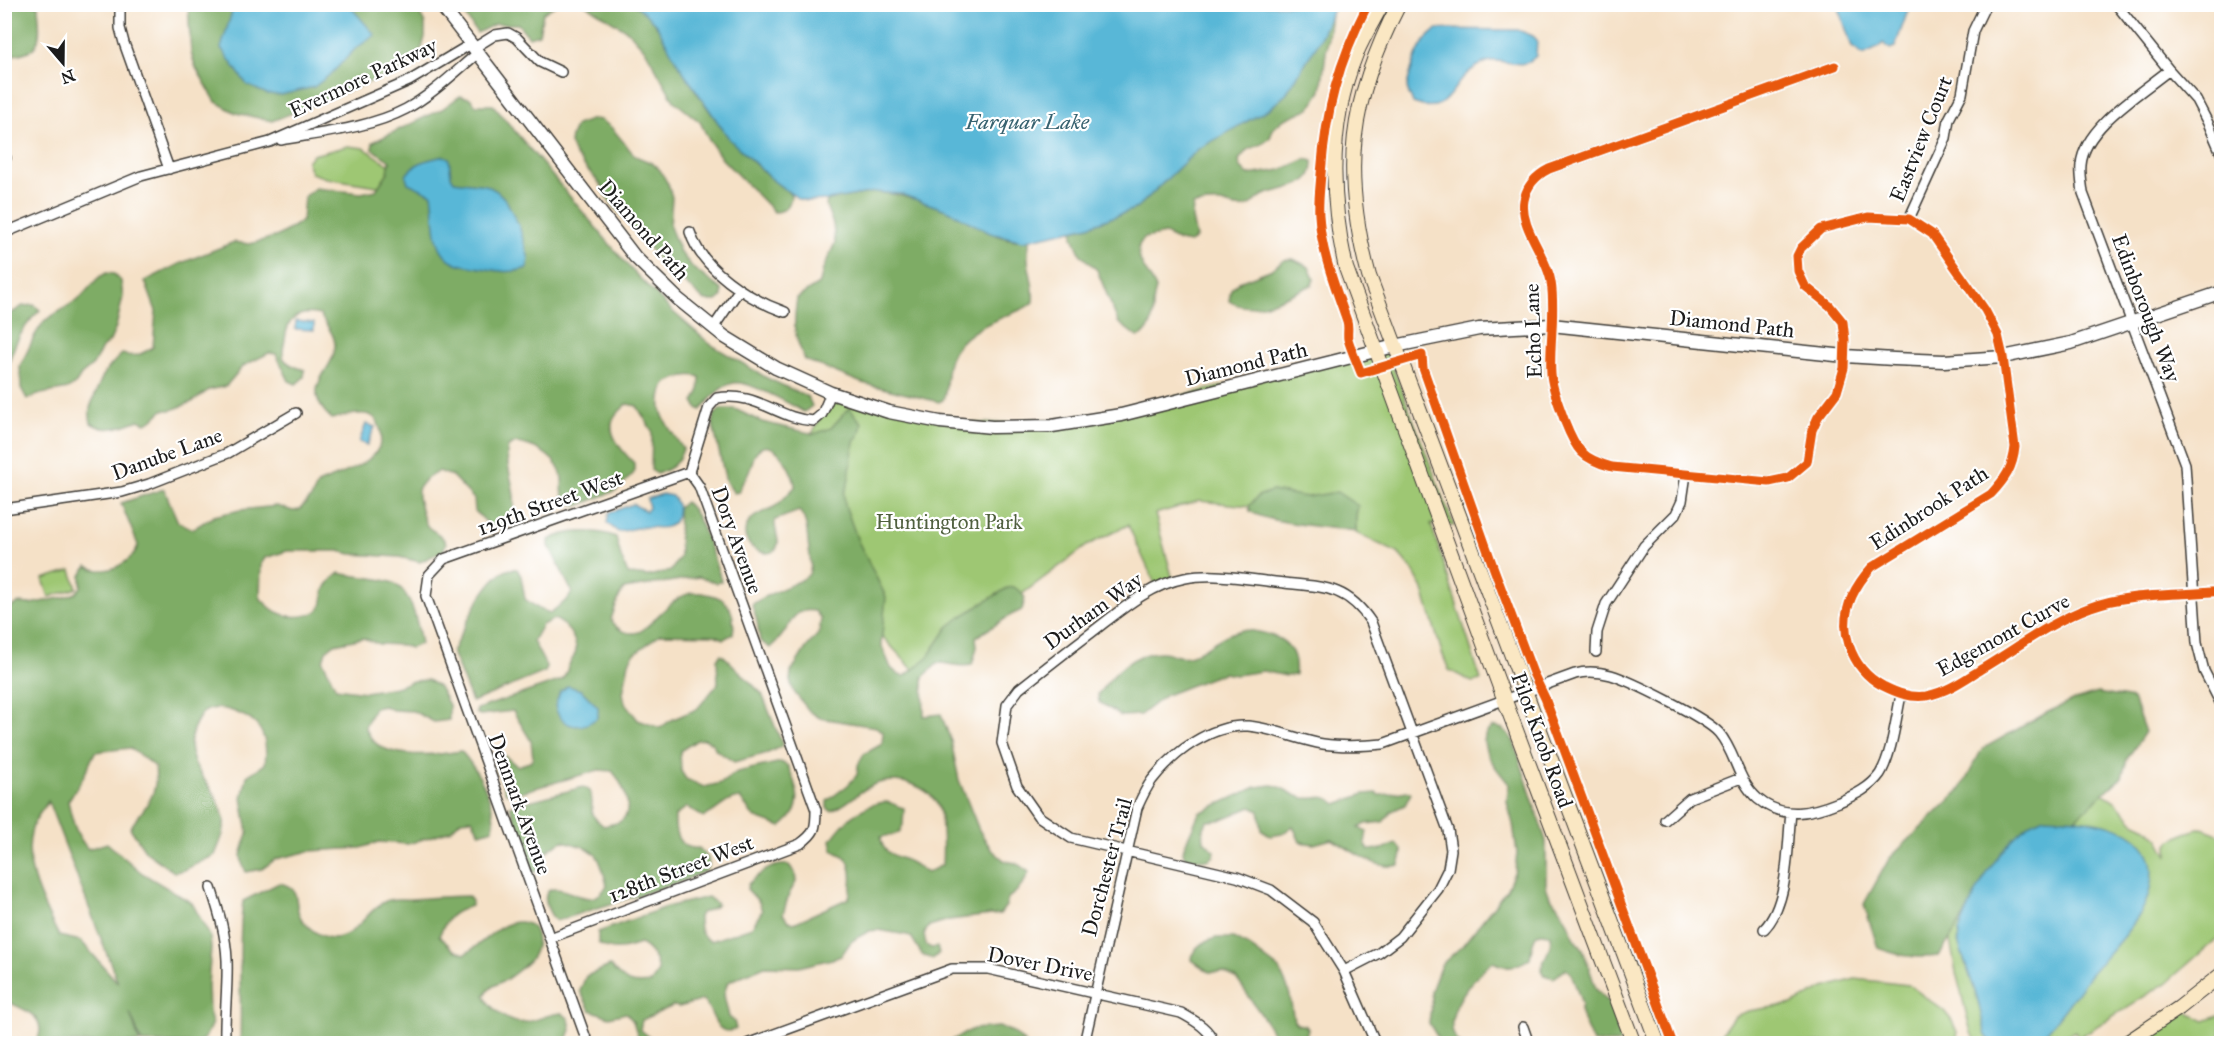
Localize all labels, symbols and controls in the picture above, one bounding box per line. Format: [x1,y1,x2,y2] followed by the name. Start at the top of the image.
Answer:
[285,32,442,124] street label: Evermore Parkway
[33,33,93,93] north arrow
[58,65,78,88] text: N
[1884,72,1958,206] street label: Eastview Court
[964,108,1090,135] water label: Farquar Lake
[593,174,695,286] street label: Diamond Path
[2106,230,2187,387] street label: Edinborough Way
[1518,283,1548,379] street label: Echo Lane
[1668,305,1796,344] street label: Diamond Path
[1182,336,1310,392] street label: Diamond Path
[108,422,226,486] street label: Danube Lane
[1865,460,1993,556] street label: Edinbrook Path
[474,464,627,541] street label: 129th Street West
[706,483,769,598] street label: Dory Avenue
[876,509,1023,535] park label: Huntington Park
[1039,566,1148,655] street label: Durham Way
[1932,588,2074,682] street label: Edgemont Curve
[1505,669,1579,812] street label: Pilot Knob Road
[482,730,558,878] street label: Denmark Avenue
[1076,794,1138,939] street label: Dorchester Trail
[605,829,758,909] street label: 128th Street West
[985,941,1095,987] street label: Dover Drive

